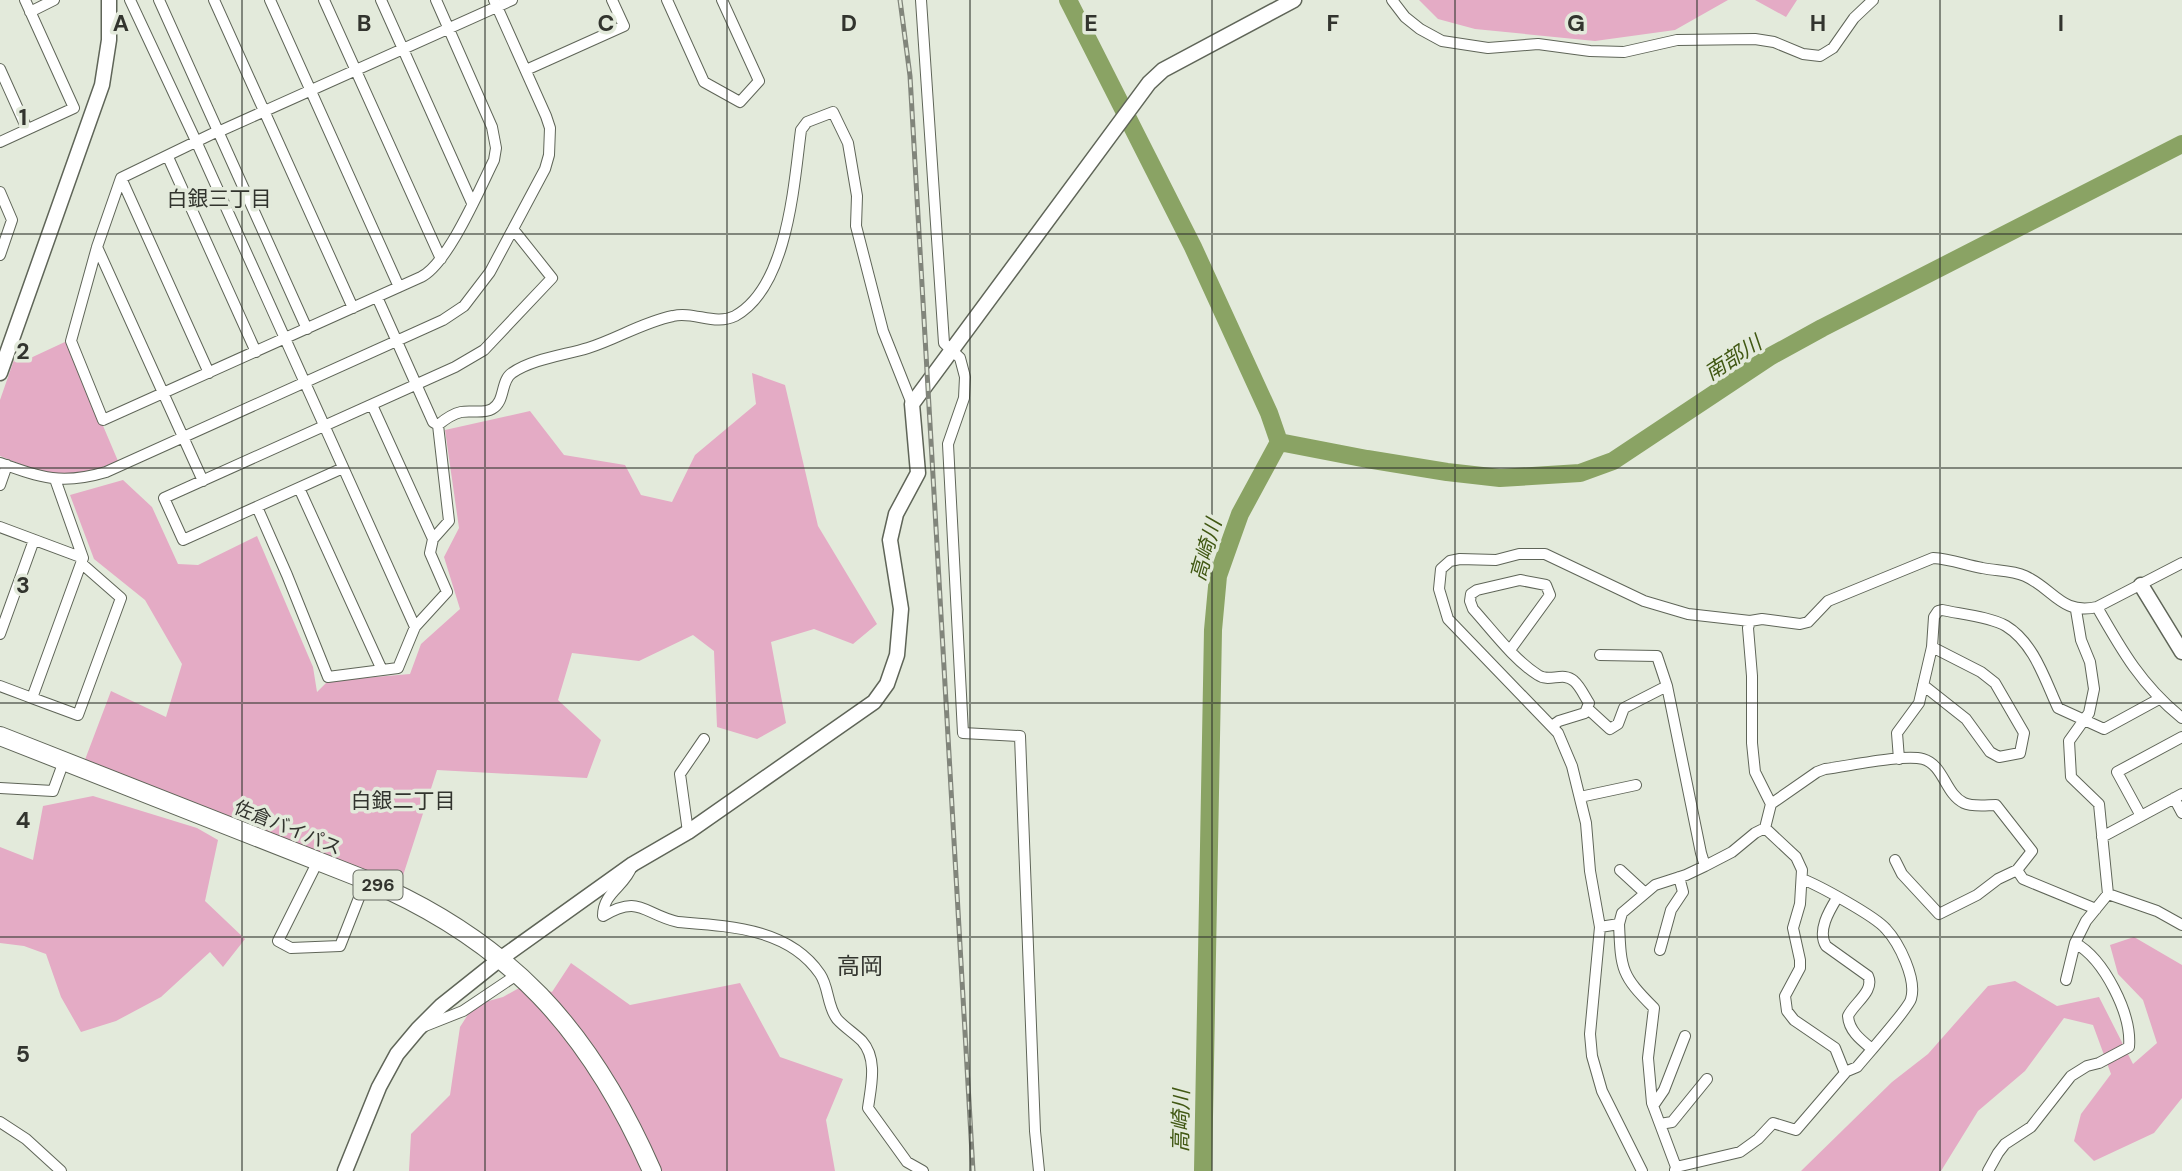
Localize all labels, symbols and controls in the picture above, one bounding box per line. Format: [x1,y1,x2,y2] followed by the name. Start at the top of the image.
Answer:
[113,8,129,38] text: A
[357,8,371,38] text: B
[598,8,614,38] text: C
[841,8,857,38] text: D
[1084,8,1098,38] text: E
[1327,8,1340,38] text: F
[1567,8,1585,38] text: G
[1810,8,1826,38] text: H
[2058,8,2064,38] text: I
[19,102,27,132] text: 1
[167,185,272,213] district label: 白銀三丁目
[1699,328,1769,387] water label: 南部川
[16,336,30,366] text: 2
[1184,514,1229,584] water label: 高崎川
[16,570,30,600] text: 3
[351,787,456,815] district label: 白銀二丁目
[230,795,345,860] street label: 佐倉バイパス
[16,805,31,835] text: 4
[354,870,402,900] road number: 296
[837,951,883,981] district label: 高岡
[16,1039,30,1069] text: 5
[1166,1087,1196,1153] water label: 高崎川

